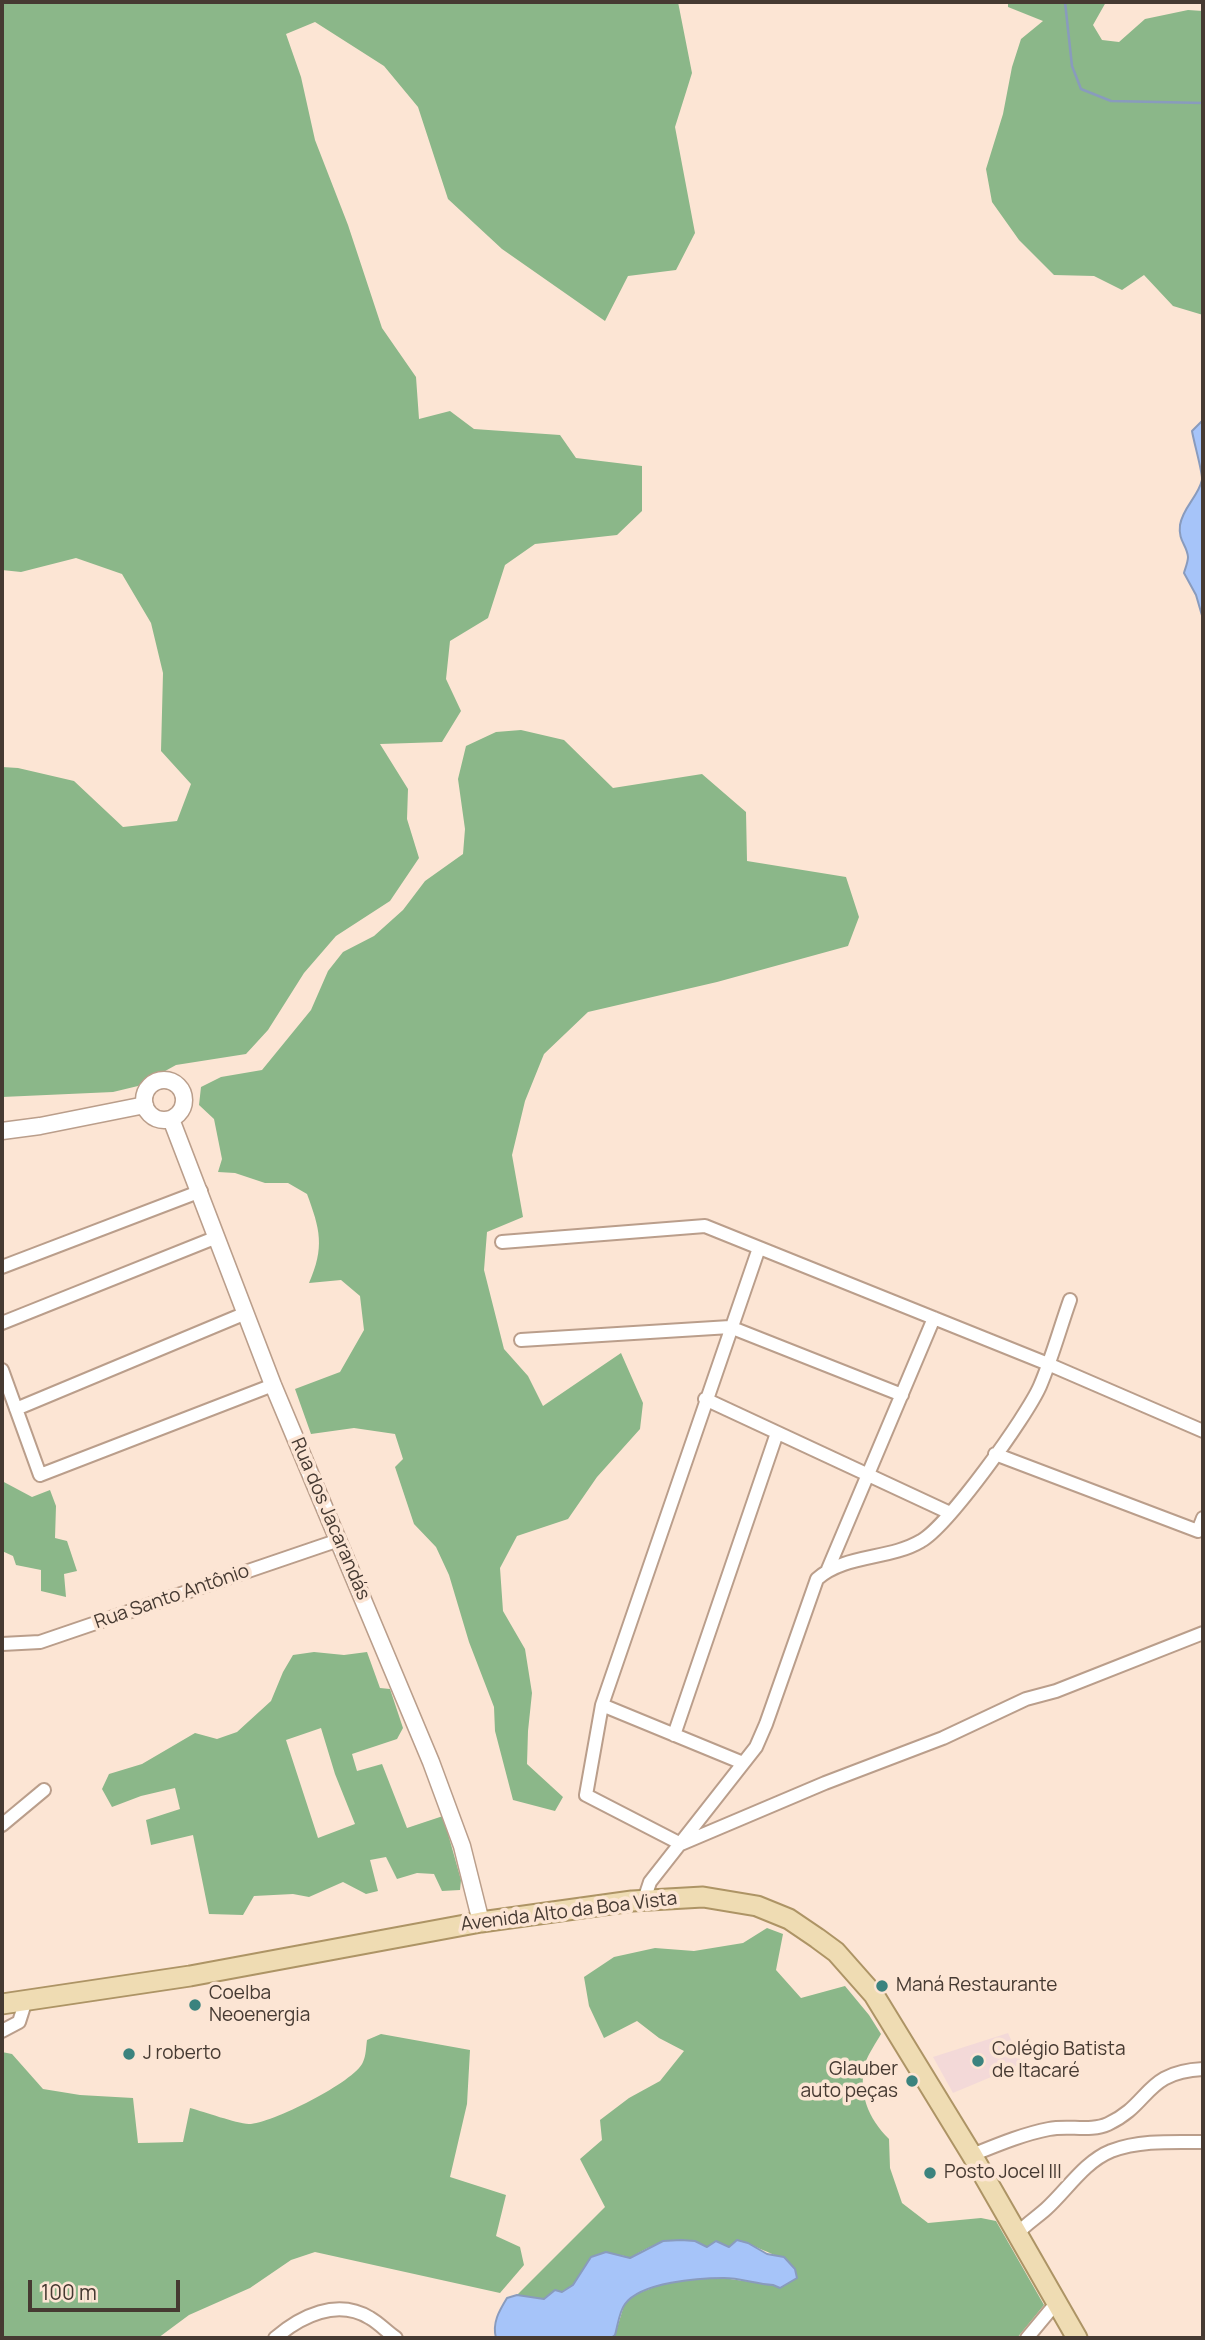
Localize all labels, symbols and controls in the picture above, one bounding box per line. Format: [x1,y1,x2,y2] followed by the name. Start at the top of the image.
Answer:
[285,1434,375,1604] street label: Rua dos Jacarandás
[92,1560,252,1634] street label: Rua Santo Antônio
[459,1887,679,1937] street label: Avenida Alto da Boa Vista
[896,1975,1057,1997] place label: Maná Restaurante
[874,1978,890,1994] marker: Maná Restaurante
[209,1983,310,2027] place label: Coelba Neoenergia
[187,1997,203,2013] marker: Coelba Neoenergia
[992,2039,1125,2083] place label: Colégio Batista de Itacaré
[143,2043,221,2065] place label: J roberto
[121,2046,137,2062] marker: J roberto
[970,2053,986,2069] marker: Colégio Batista de Itacaré
[801,2059,898,2103] place label: Glauber auto peças
[904,2073,920,2089] marker: Glauber auto peças
[944,2162,1062,2184] place label: Posto Jocel III
[922,2165,938,2181] marker: Posto Jocel III
[32,2266,184,2310] scale bar
[41,2278,97,2306] text: 100 m

